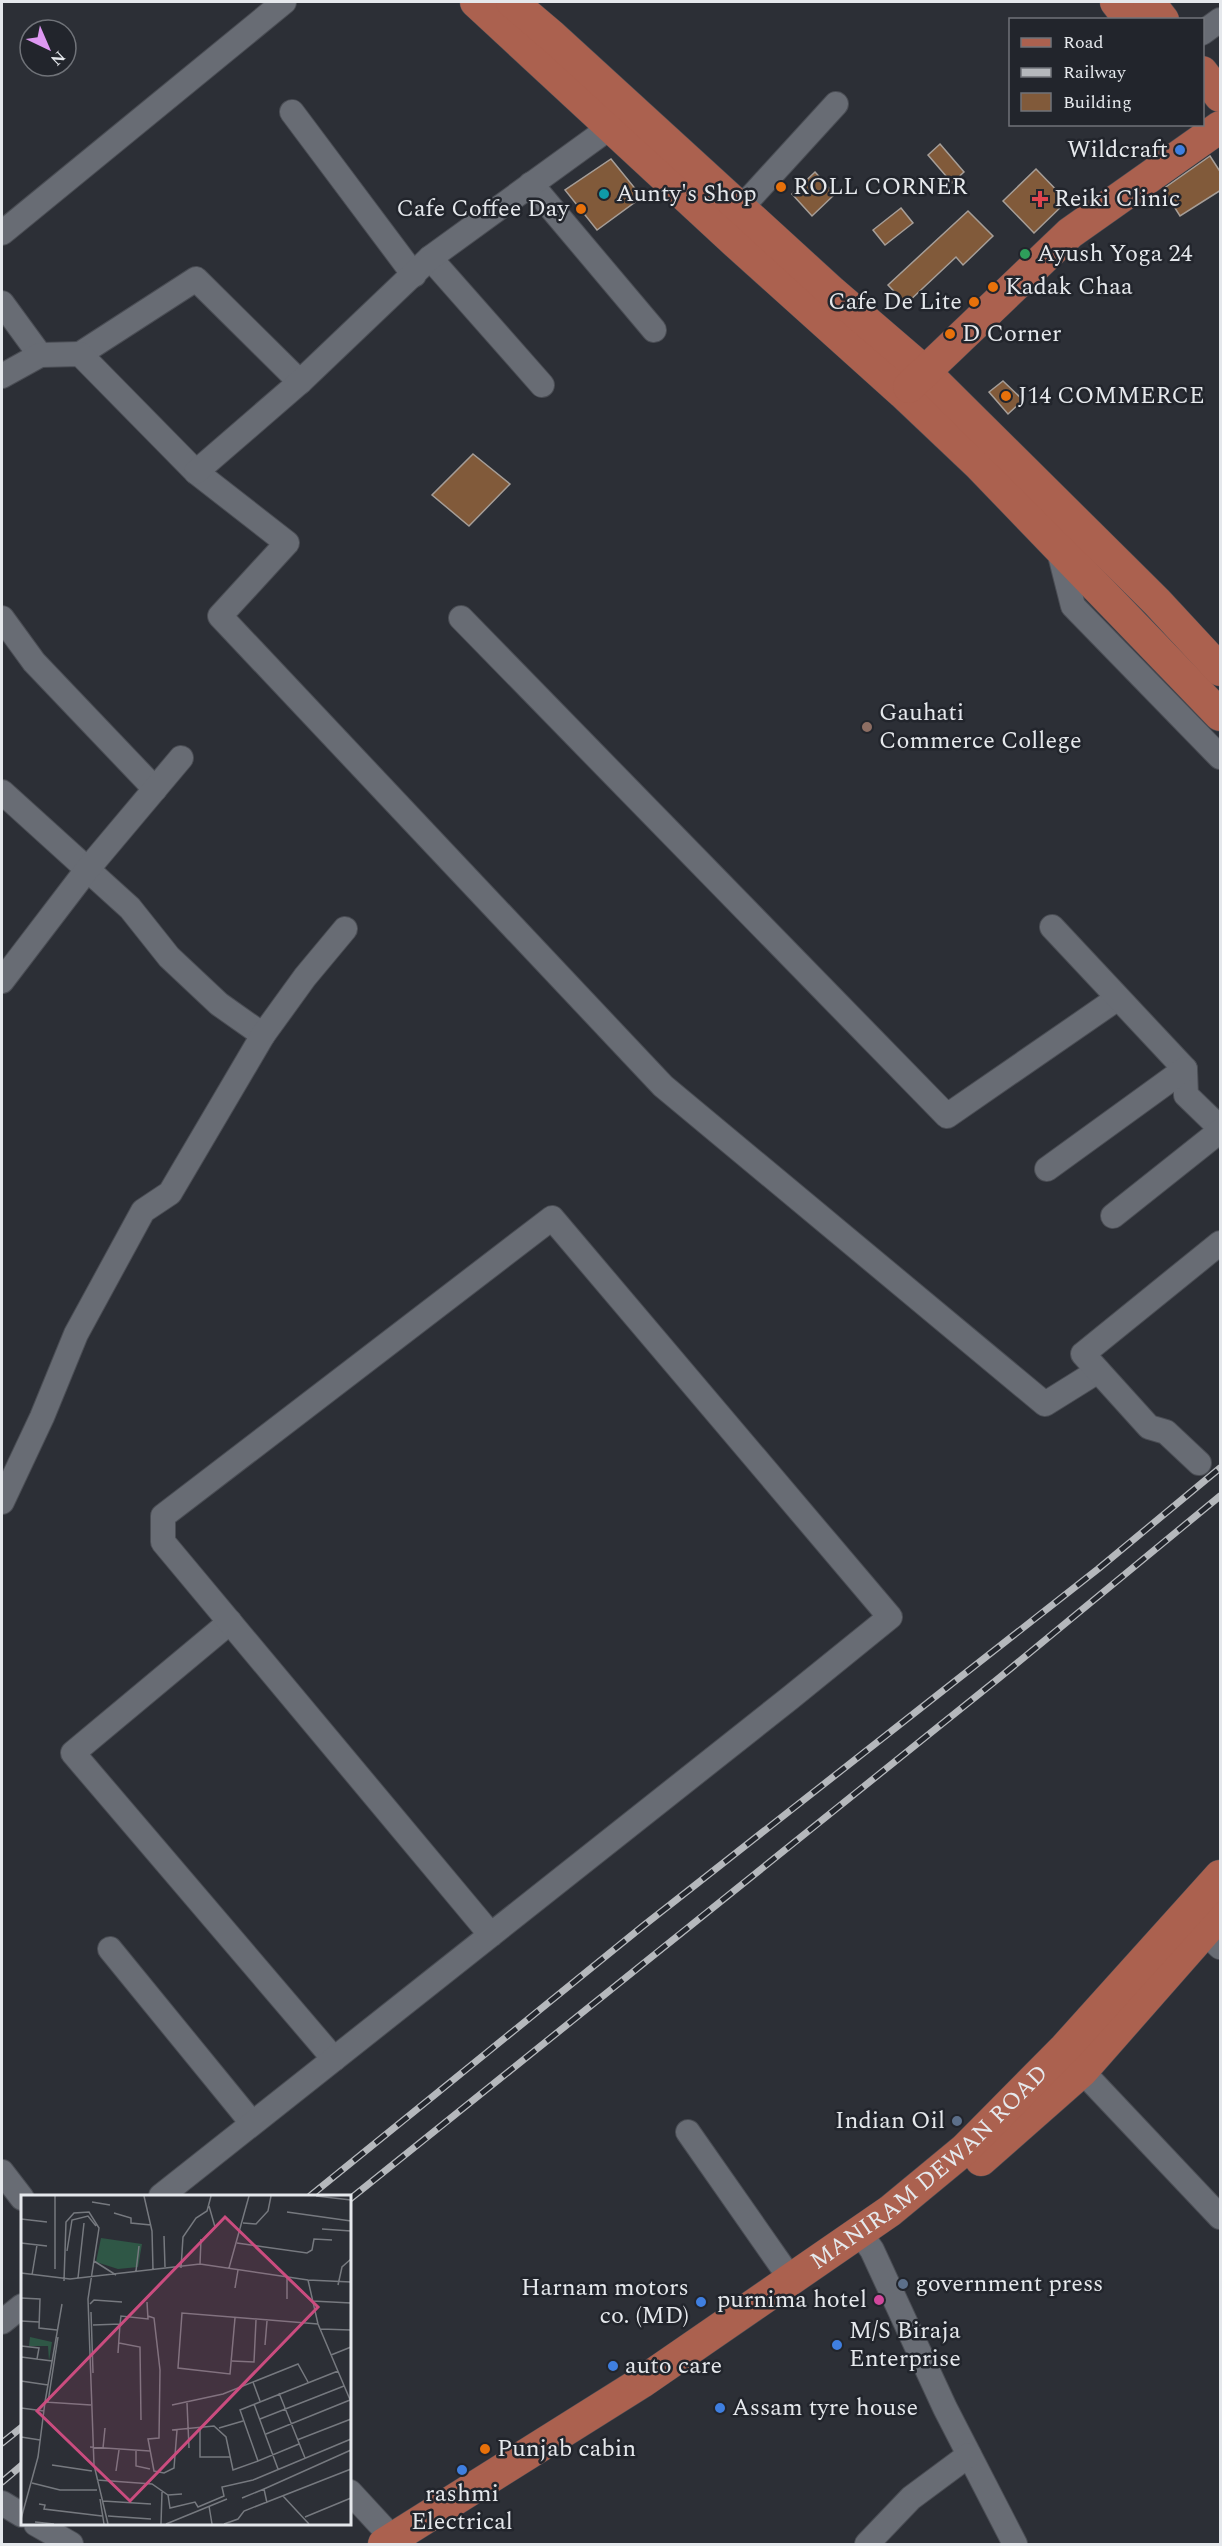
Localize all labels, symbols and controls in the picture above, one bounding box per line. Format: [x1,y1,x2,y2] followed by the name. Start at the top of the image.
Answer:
[18,18,78,78] north arrow
[1009,18,1204,126] legend
[1063,29,1104,56] text: Road
[45,45,71,71] text: N
[1063,59,1127,86] text: Railway
[1063,89,1132,116] text: Building
[1067,132,1168,168] place label: Wildcraft
[1173,143,1187,157] marker: Wildcraft
[793,169,968,205] place label: ROLL CORNER
[616,176,757,212] place label: Aunty's Shop
[774,180,788,194] marker: ROLL CORNER
[1054,181,1180,217] place label: Reiki Clinic
[597,187,611,201] marker: Aunty's Shop
[1031,190,1049,208] marker: Reiki Clinic
[396,191,570,227] place label: Cafe Coffee Day
[574,202,588,216] marker: Cafe Coffee Day
[1037,236,1192,272] place label: Ayush Yoga 24
[1018,247,1032,261] marker: Ayush Yoga 24
[1005,269,1133,305] place label: Kadak Chaa
[986,280,1000,294] marker: Kadak Chaa
[828,284,962,320] place label: Cafe De Lite
[967,295,981,309] marker: Cafe De Lite
[962,316,1062,352] place label: D Corner
[943,327,957,341] marker: D Corner
[1018,378,1205,414] place label: J14 COMMERCE
[999,389,1013,403] marker: J14 COMMERCE
[879,695,1082,759] place label: Gauhati Commerce College
[860,720,874,734] marker: Gauhati Commerce College
[803,2056,1057,2279] street label: MANIRAM DEWAN ROAD
[835,2103,945,2139] place label: Indian Oil
[950,2114,964,2128] marker: Indian Oil
[21,2195,351,2525] inset map
[915,2266,1103,2302] place label: government press
[521,2270,689,2334] place label: Harnam motors co. (MD)
[896,2277,910,2291] marker: government press
[717,2282,867,2318] place label: purnima hotel
[872,2293,886,2307] marker: purnima hotel
[694,2295,708,2309] marker: Harnam motors co. (MD)
[849,2313,961,2377] place label: M/S Biraja Enterprise
[830,2338,844,2352] marker: M/S Biraja Enterprise
[625,2348,722,2384] place label: auto care
[606,2359,620,2373] marker: auto care
[732,2390,918,2426] place label: Assam tyre house
[713,2401,727,2415] marker: Assam tyre house
[497,2431,636,2467] place label: Punjab cabin
[478,2442,492,2456] marker: Punjab cabin
[455,2463,469,2477] marker: rashmi Electrical
[411,2476,513,2540] place label: rashmi Electrical

